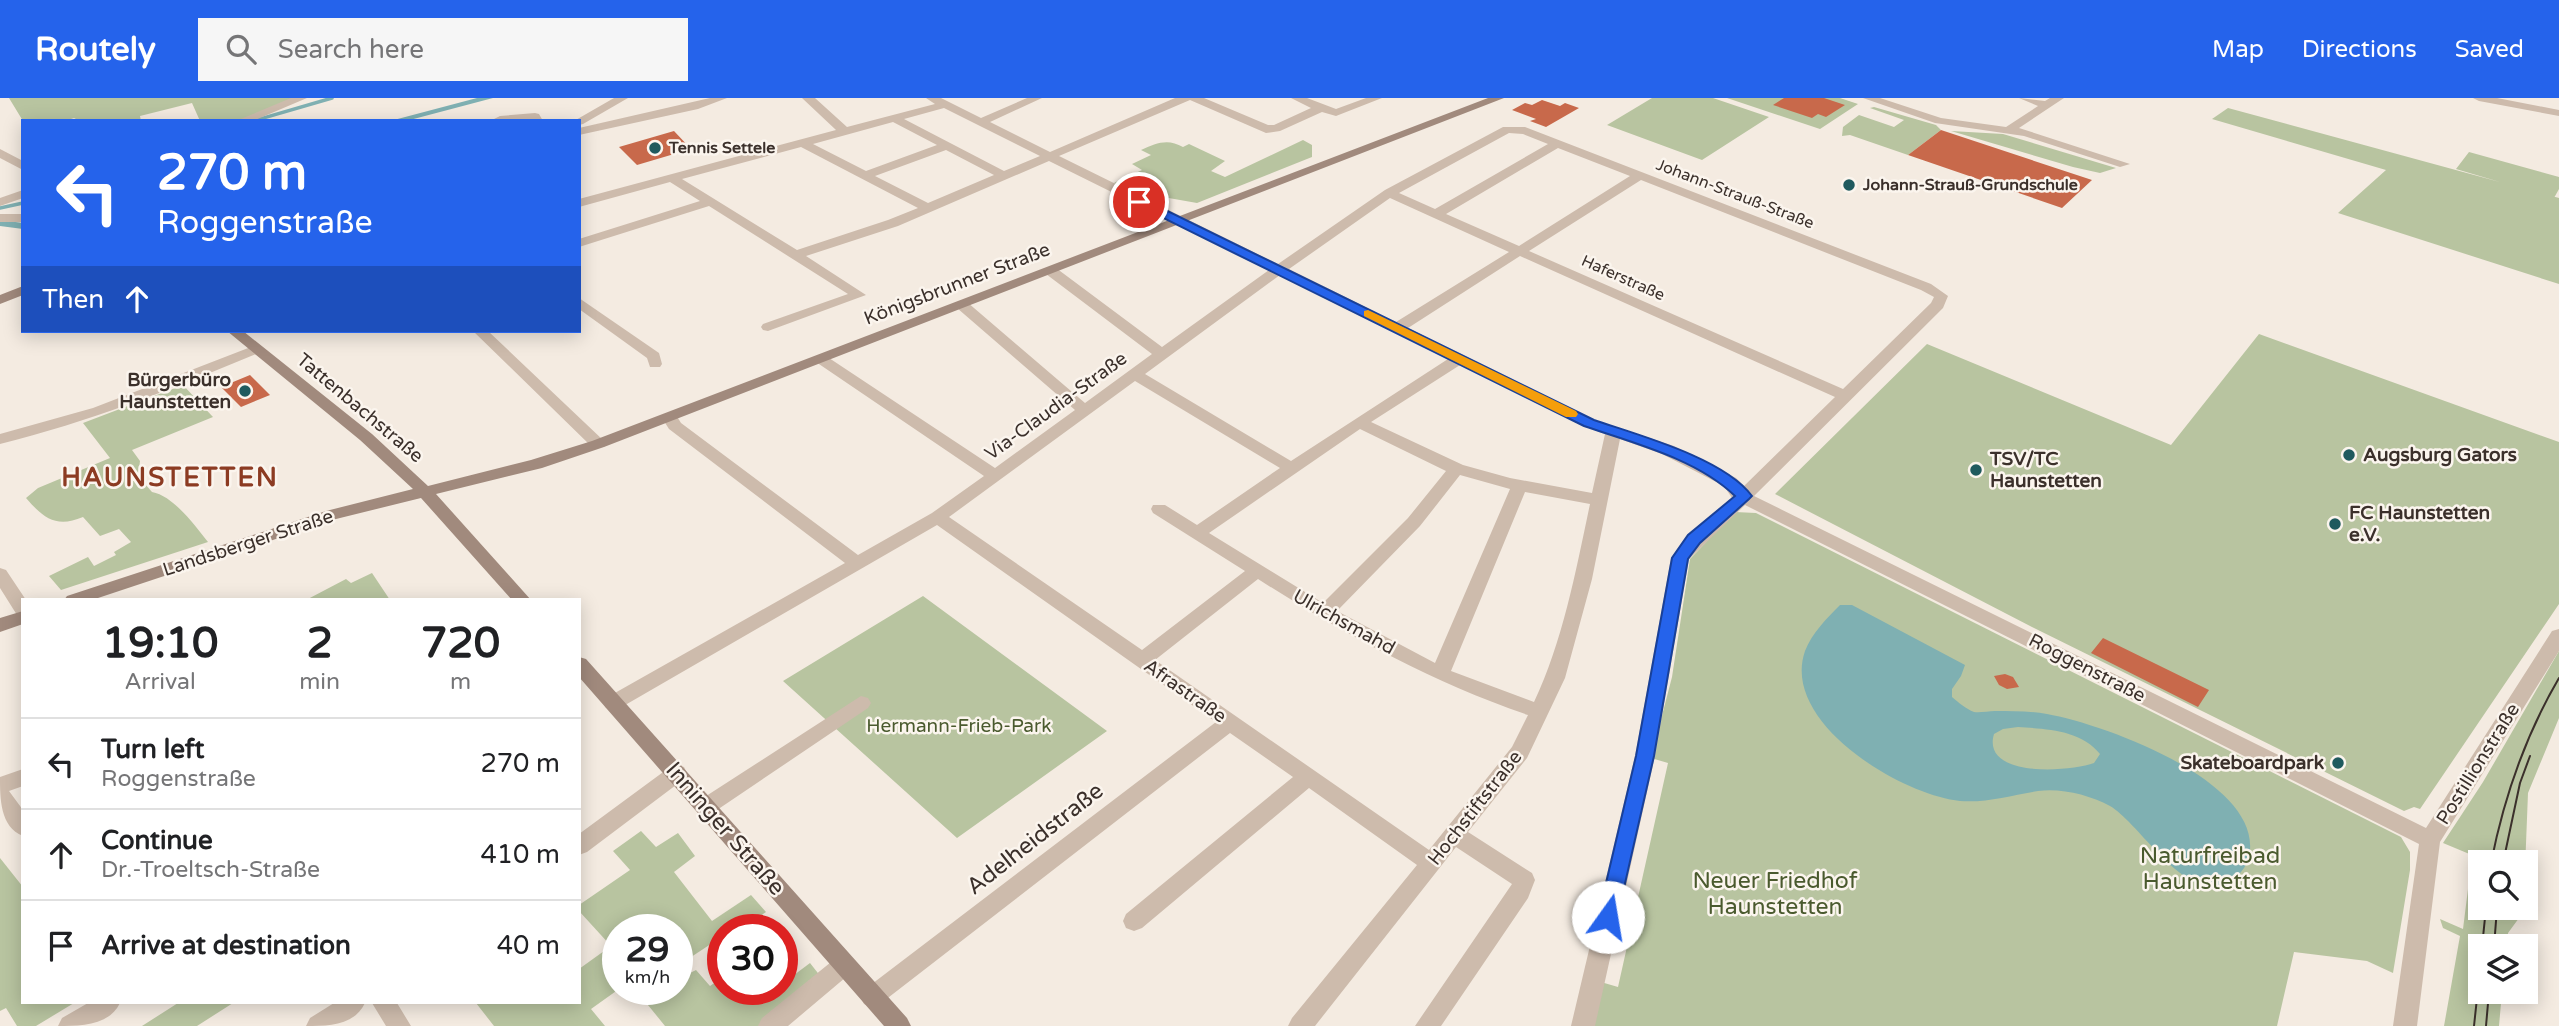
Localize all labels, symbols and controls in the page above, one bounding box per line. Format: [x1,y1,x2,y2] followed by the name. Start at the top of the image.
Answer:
[198,18,688,81] search box
[35,30,156,69] text: Routely
[222,30,260,68] icon: search
[278,34,424,65] text: Search here
[2212,35,2264,64] text: Map
[2302,35,2417,64] text: Directions
[2455,35,2524,64] text: Saved
[668,138,775,158] place label: Tennis Settele
[647,140,663,156] marker: Tennis Settele
[157,144,307,203] text: 270 m
[42,147,133,238] icon: left
[1653,155,1817,233] street label: Johann-Strauß-Straße
[1109,172,1169,232] pin
[1862,175,2078,195] place label: Johann-Strauß-Grundschule
[1841,177,1857,193] marker: Johann-Strauß-Grundschule
[1120,183,1158,221] icon: arrive
[157,204,373,242] text: Roggenstraße
[861,238,1053,330] street label: Königsbrunner Straße
[1578,251,1668,305] street label: Haferstraße
[118,280,156,318] icon: ahead
[42,284,104,315] text: Then
[981,347,1131,465] street label: Via-Claudia-Straße
[292,349,428,467] street label: Tattenbachstraße
[119,369,231,413] place label: Bürgerbüro Haunstetten
[237,383,253,399] marker: Bürgerbüro Haunstetten
[2363,444,2517,467] place label: Augsburg Gators
[2341,447,2357,463] marker: Augsburg Gators
[1989,448,2102,492] place label: TSV/TC Haunstetten
[61,462,279,493] district label: HAUNSTETTEN
[1968,462,1984,478] marker: TSV/TC Haunstetten
[2349,502,2490,546] place label: FC Haunstetten e.V.
[160,505,336,581] street label: Landsberger Straße
[2327,516,2343,532] marker: FC Haunstetten e.V.
[1289,585,1399,659] street label: Ulrichsmahd
[102,618,218,669] text: 19:10
[306,618,333,669] text: 2
[421,618,500,669] text: 720
[2025,629,2149,707] street label: Roggenstraße
[1140,655,1230,727] street label: Afrastraße
[125,668,196,696] text: Arrival
[299,668,340,696] text: min
[450,668,471,696] text: m
[2432,699,2524,829] street label: Postillionstraße
[866,715,1052,737] park label: Hermann-Frieb-Park
[101,734,204,765] text: Turn left
[42,745,80,783] icon: left
[1423,746,1527,870] street label: Hochstiftstraße
[480,748,560,779] text: 270 m
[2180,752,2325,775] place label: Skateboardpark
[2330,755,2346,771] marker: Skateboardpark
[659,757,791,901] street label: Inninger Straße
[101,765,256,793] text: Roggenstraße
[961,777,1109,901] street label: Adelheidstraße
[101,825,213,856] text: Continue
[42,836,80,874] icon: ahead
[480,839,560,870] text: 410 m
[2140,842,2280,896] park label: Naturfreibad Haunstetten
[2468,850,2538,1004] map controls
[2468,850,2538,920] button: search
[101,856,320,884] text: Dr.-Troeltsch-Straße
[1692,867,1858,921] park label: Neuer Friedhof Haunstetten
[1571,880,1645,954] position arrow
[707,914,798,1005] speed limit sign: 30
[42,927,80,965] icon: arrive
[626,929,669,971] text: 29
[101,930,351,961] text: Arrive at destination
[497,930,560,961] text: 40 m
[2468,934,2538,1004] button: layers
[625,966,670,988] text: km/h

